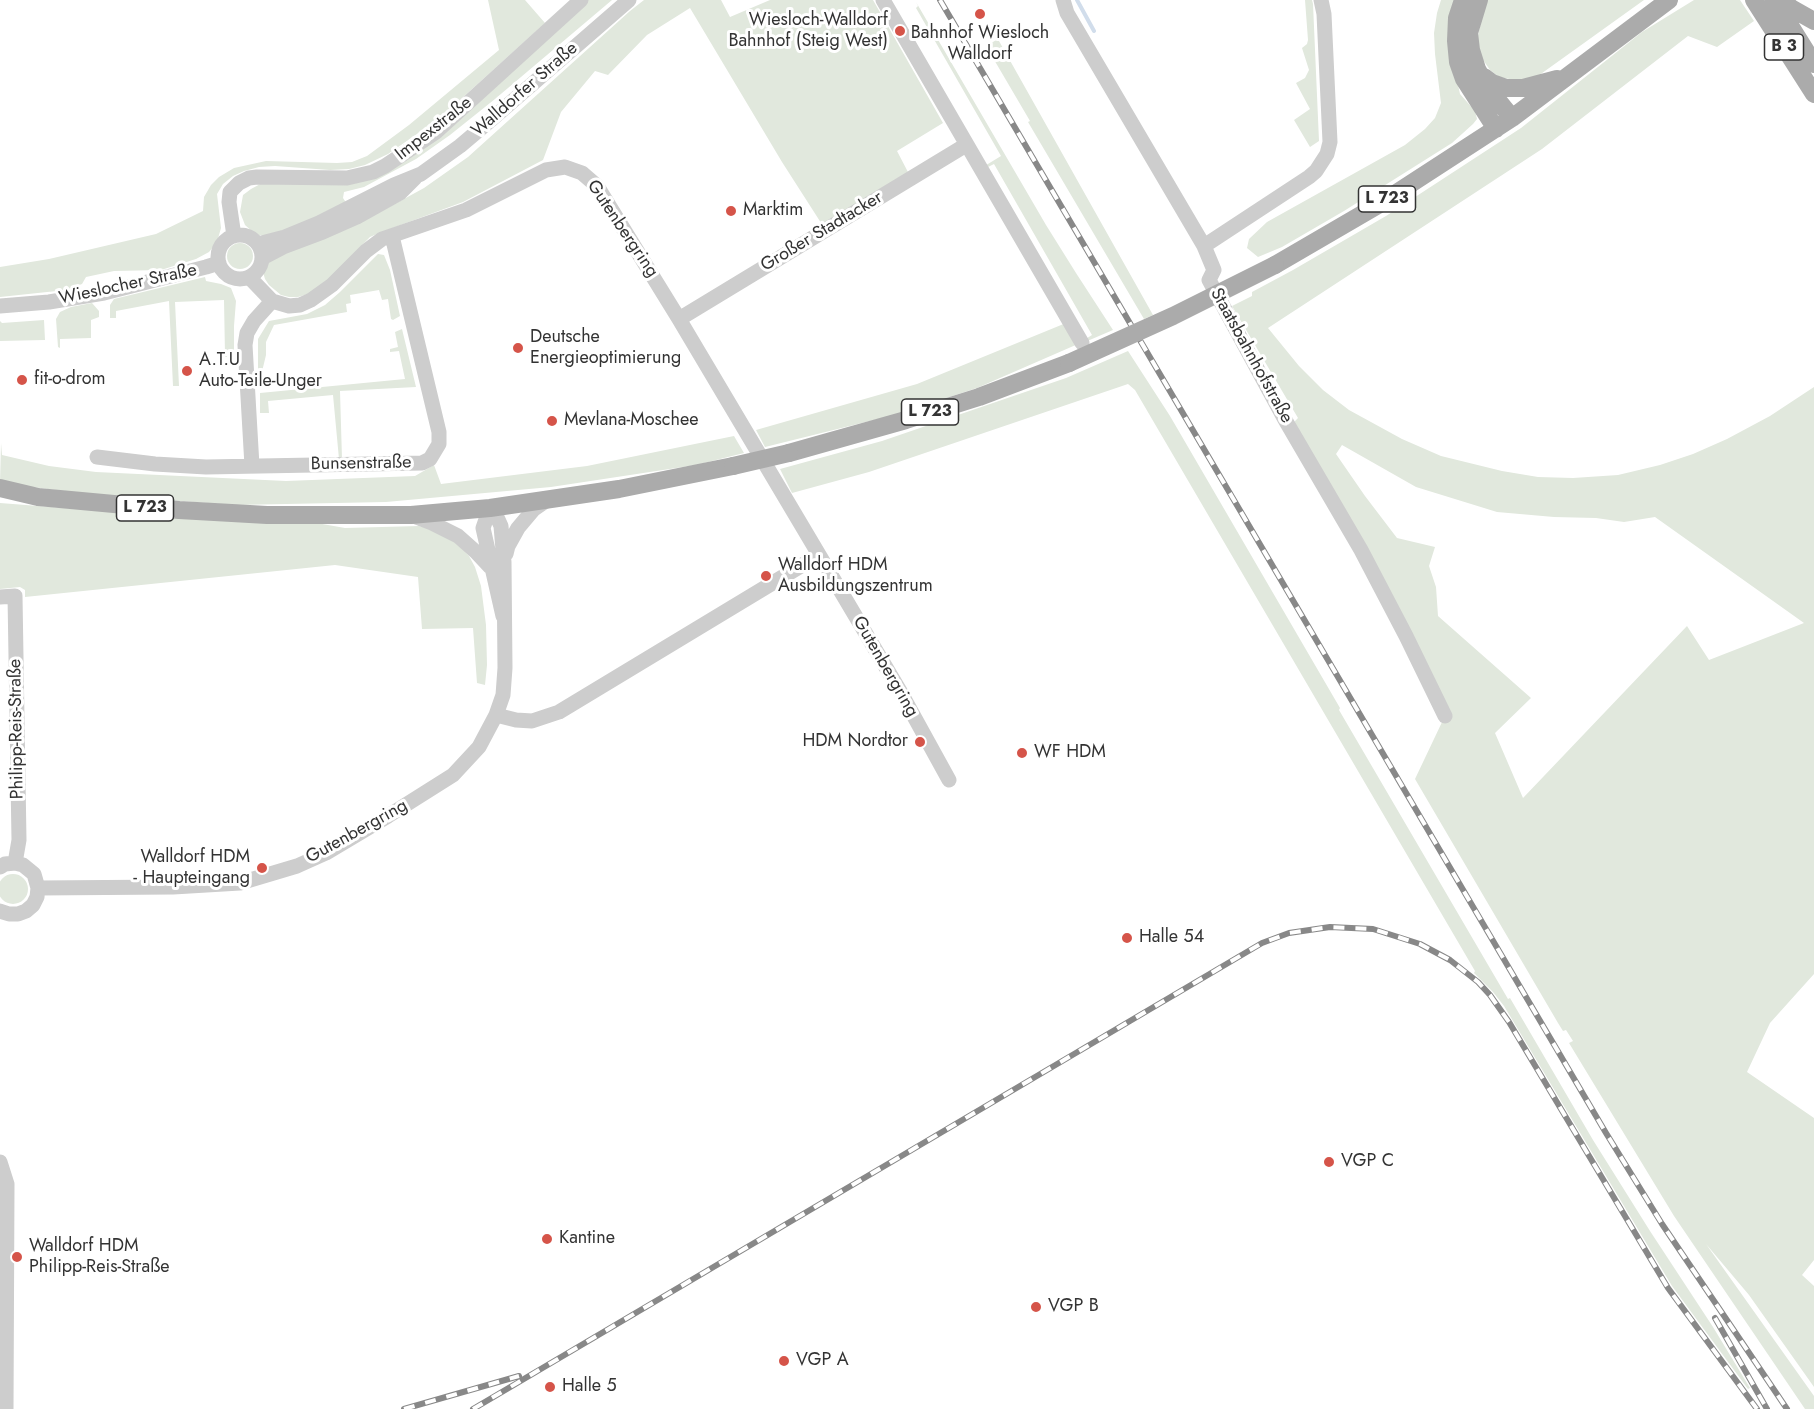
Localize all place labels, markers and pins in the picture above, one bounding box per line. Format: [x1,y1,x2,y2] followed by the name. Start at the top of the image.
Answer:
[973,7,987,21] marker: Bahnhof Wiesloch Walldorf
[728,10,888,52] place label: Wiesloch-Walldorf Bahnhof (Steig West)
[911,23,1049,66] place label: Bahnhof Wiesloch Walldorf
[893,24,907,38] marker: Wiesloch-Walldorf Bahnhof (Steig West)
[743,200,803,222] place label: Marktim
[724,204,738,218] marker: Marktim
[530,327,681,370] place label: Deutsche Energieoptimierung
[511,341,525,355] marker: Deutsche Energieoptimierung
[199,350,322,392] place label: A.T.U Auto-Teile-Unger
[180,364,194,378] marker: A.T.U Auto-Teile-Unger
[34,369,106,391] place label: fit-o-drom
[15,373,29,387] marker: fit-o-drom
[564,410,698,432] place label: Mevlana-Moschee
[545,414,559,428] marker: Mevlana-Moschee
[778,555,933,598] place label: Walldorf HDM Ausbildungszentrum
[759,569,773,583] marker: Walldorf HDM Ausbildungszentrum
[802,731,908,753] place label: HDM Nordtor
[913,735,927,749] marker: HDM Nordtor
[1034,742,1106,764] place label: WF HDM
[1015,746,1029,760] marker: WF HDM
[133,847,250,890] place label: Walldorf HDM - Haupteingang
[255,861,269,875] marker: Walldorf HDM - Haupteingang
[1139,927,1204,949] place label: Halle 54
[1120,931,1134,945] marker: Halle 54
[1341,1151,1394,1173] place label: VGP C
[1322,1155,1336,1169] marker: VGP C
[559,1228,615,1250] place label: Kantine
[540,1232,554,1246] marker: Kantine
[29,1236,170,1278] place label: Walldorf HDM Philipp-Reis-Straße
[10,1250,24,1264] marker: Walldorf HDM Philipp-Reis-Straße
[1048,1296,1099,1318] place label: VGP B
[1029,1300,1043,1314] marker: VGP B
[796,1350,849,1372] place label: VGP A
[777,1354,791,1368] marker: VGP A
[562,1376,617,1398] place label: Halle 5
[543,1380,557,1394] marker: Halle 5

